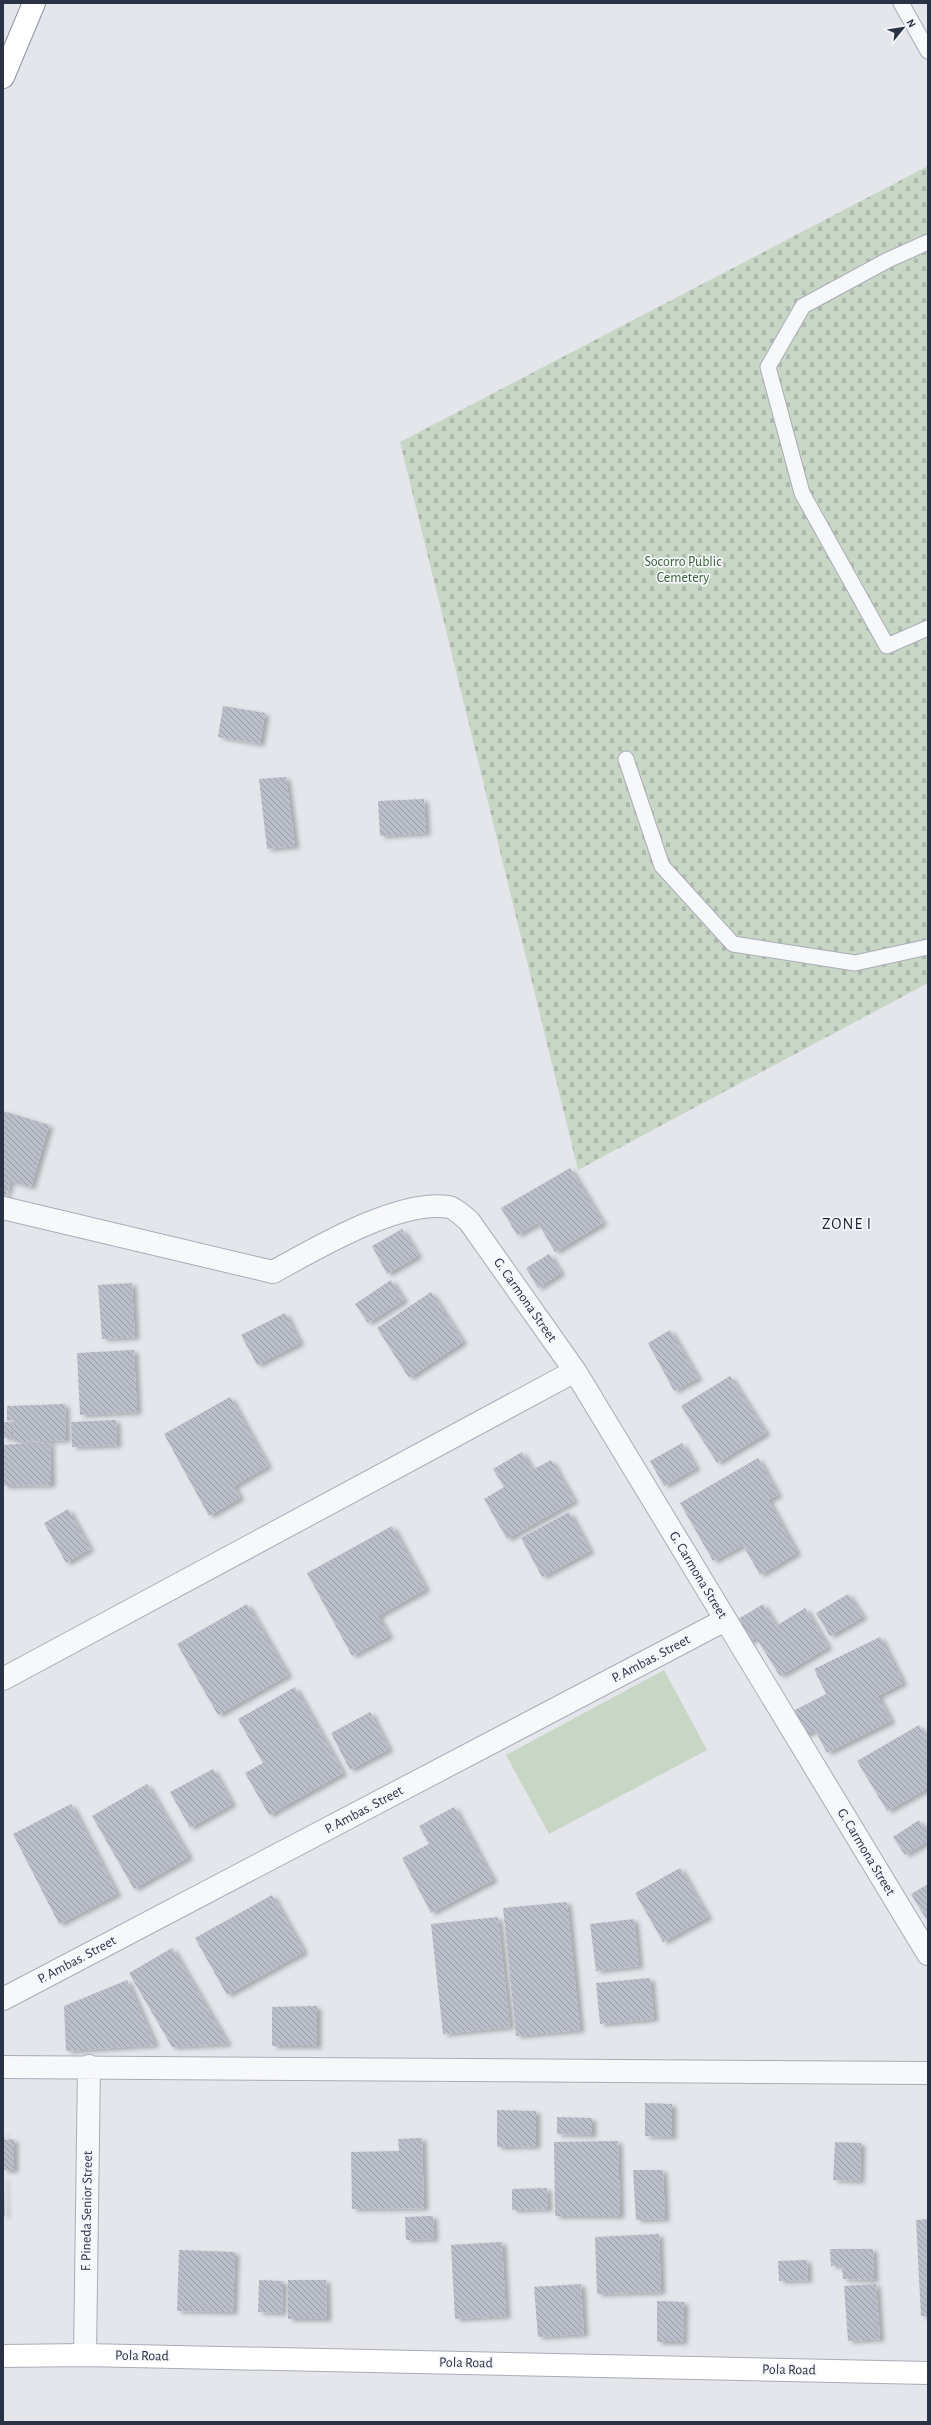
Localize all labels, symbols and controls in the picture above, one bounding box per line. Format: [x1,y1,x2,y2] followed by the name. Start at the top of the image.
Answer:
[883,8,923,48] north arrow
[905,17,918,29] text: N
[644,555,722,585] park label: Socorro Public Cemetery
[822,1216,872,1232] district label: ZONE I
[491,1255,559,1345] street label: G. Carmona Street
[667,1529,730,1621] street label: G. Carmona Street
[610,1632,693,1685] street label: P. Ambas. Street
[323,1783,406,1836] street label: P. Ambas. Street
[835,1806,898,1898] street label: G. Carmona Street
[36,1933,119,1986] street label: P. Ambas. Street
[79,2150,95,2271] street label: F. Pineda Senior Street
[115,2349,169,2363] street label: Pola Road
[439,2356,493,2370] street label: Pola Road
[762,2363,816,2377] street label: Pola Road

